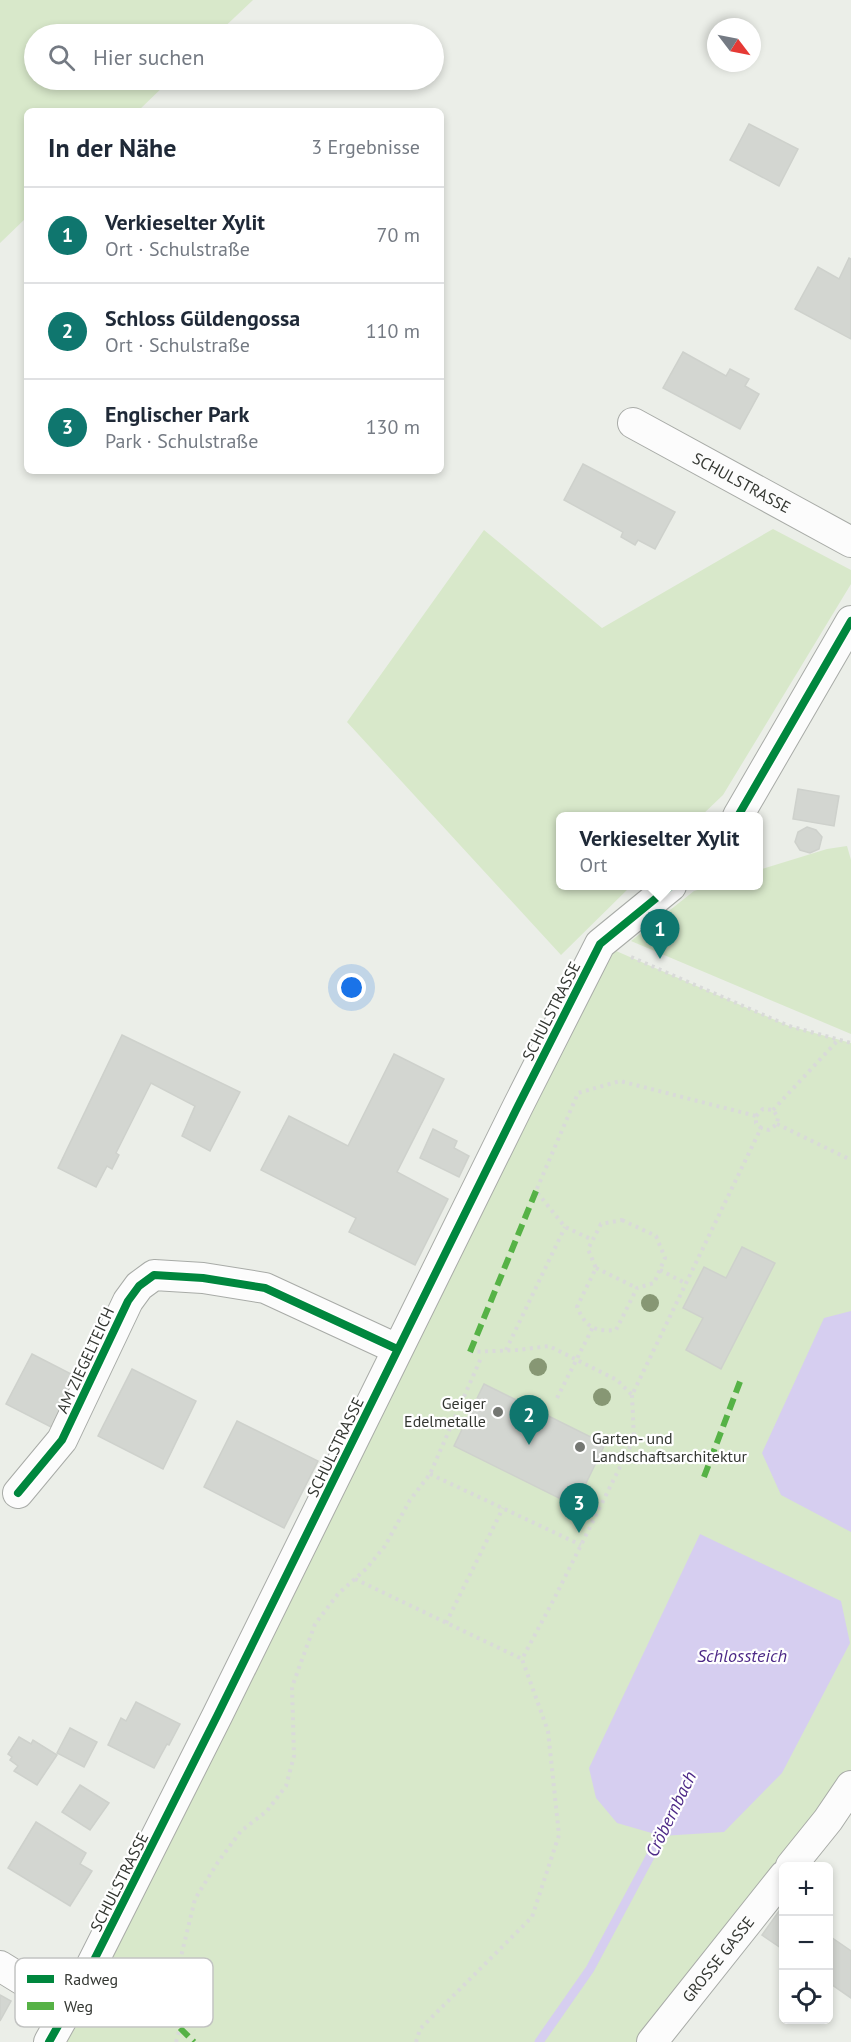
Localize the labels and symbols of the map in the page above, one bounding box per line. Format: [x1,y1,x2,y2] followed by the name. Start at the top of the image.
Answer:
[707,18,761,72] north arrow
[689,448,794,517] street label: SCHULSTRASSE
[640,910,680,959] pin: 1
[517,958,585,1064] street label: SCHULSTRASSE
[337,973,366,1002] your location
[52,1304,118,1416] street label: AM ZIEGELTEICH
[404,1393,487,1431] place label: Geiger Edelmetalle
[302,1394,368,1500] street label: SCHULSTRASSE
[510,1396,548,1445] pin: 2
[491,1405,505,1419] marker: Geiger Edelmetalle
[592,1428,748,1466] place label: Garten- und Landschaftsarchitektur
[573,1440,587,1454] marker: Garten- und Landschaftsarchitektur
[560,1484,598,1533] pin: 3
[697,1644,787,1667] water label: Schlossteich
[640,1767,701,1860] water label: Cröbernbach
[85,1829,153,1935] street label: SCHULSTRASSE
[678,1912,758,2006] street label: GROSSE GASSE
[15,1958,213,2027] legend
[64,1969,118,1989] text: Radweg
[64,1996,93,2016] text: Weg

